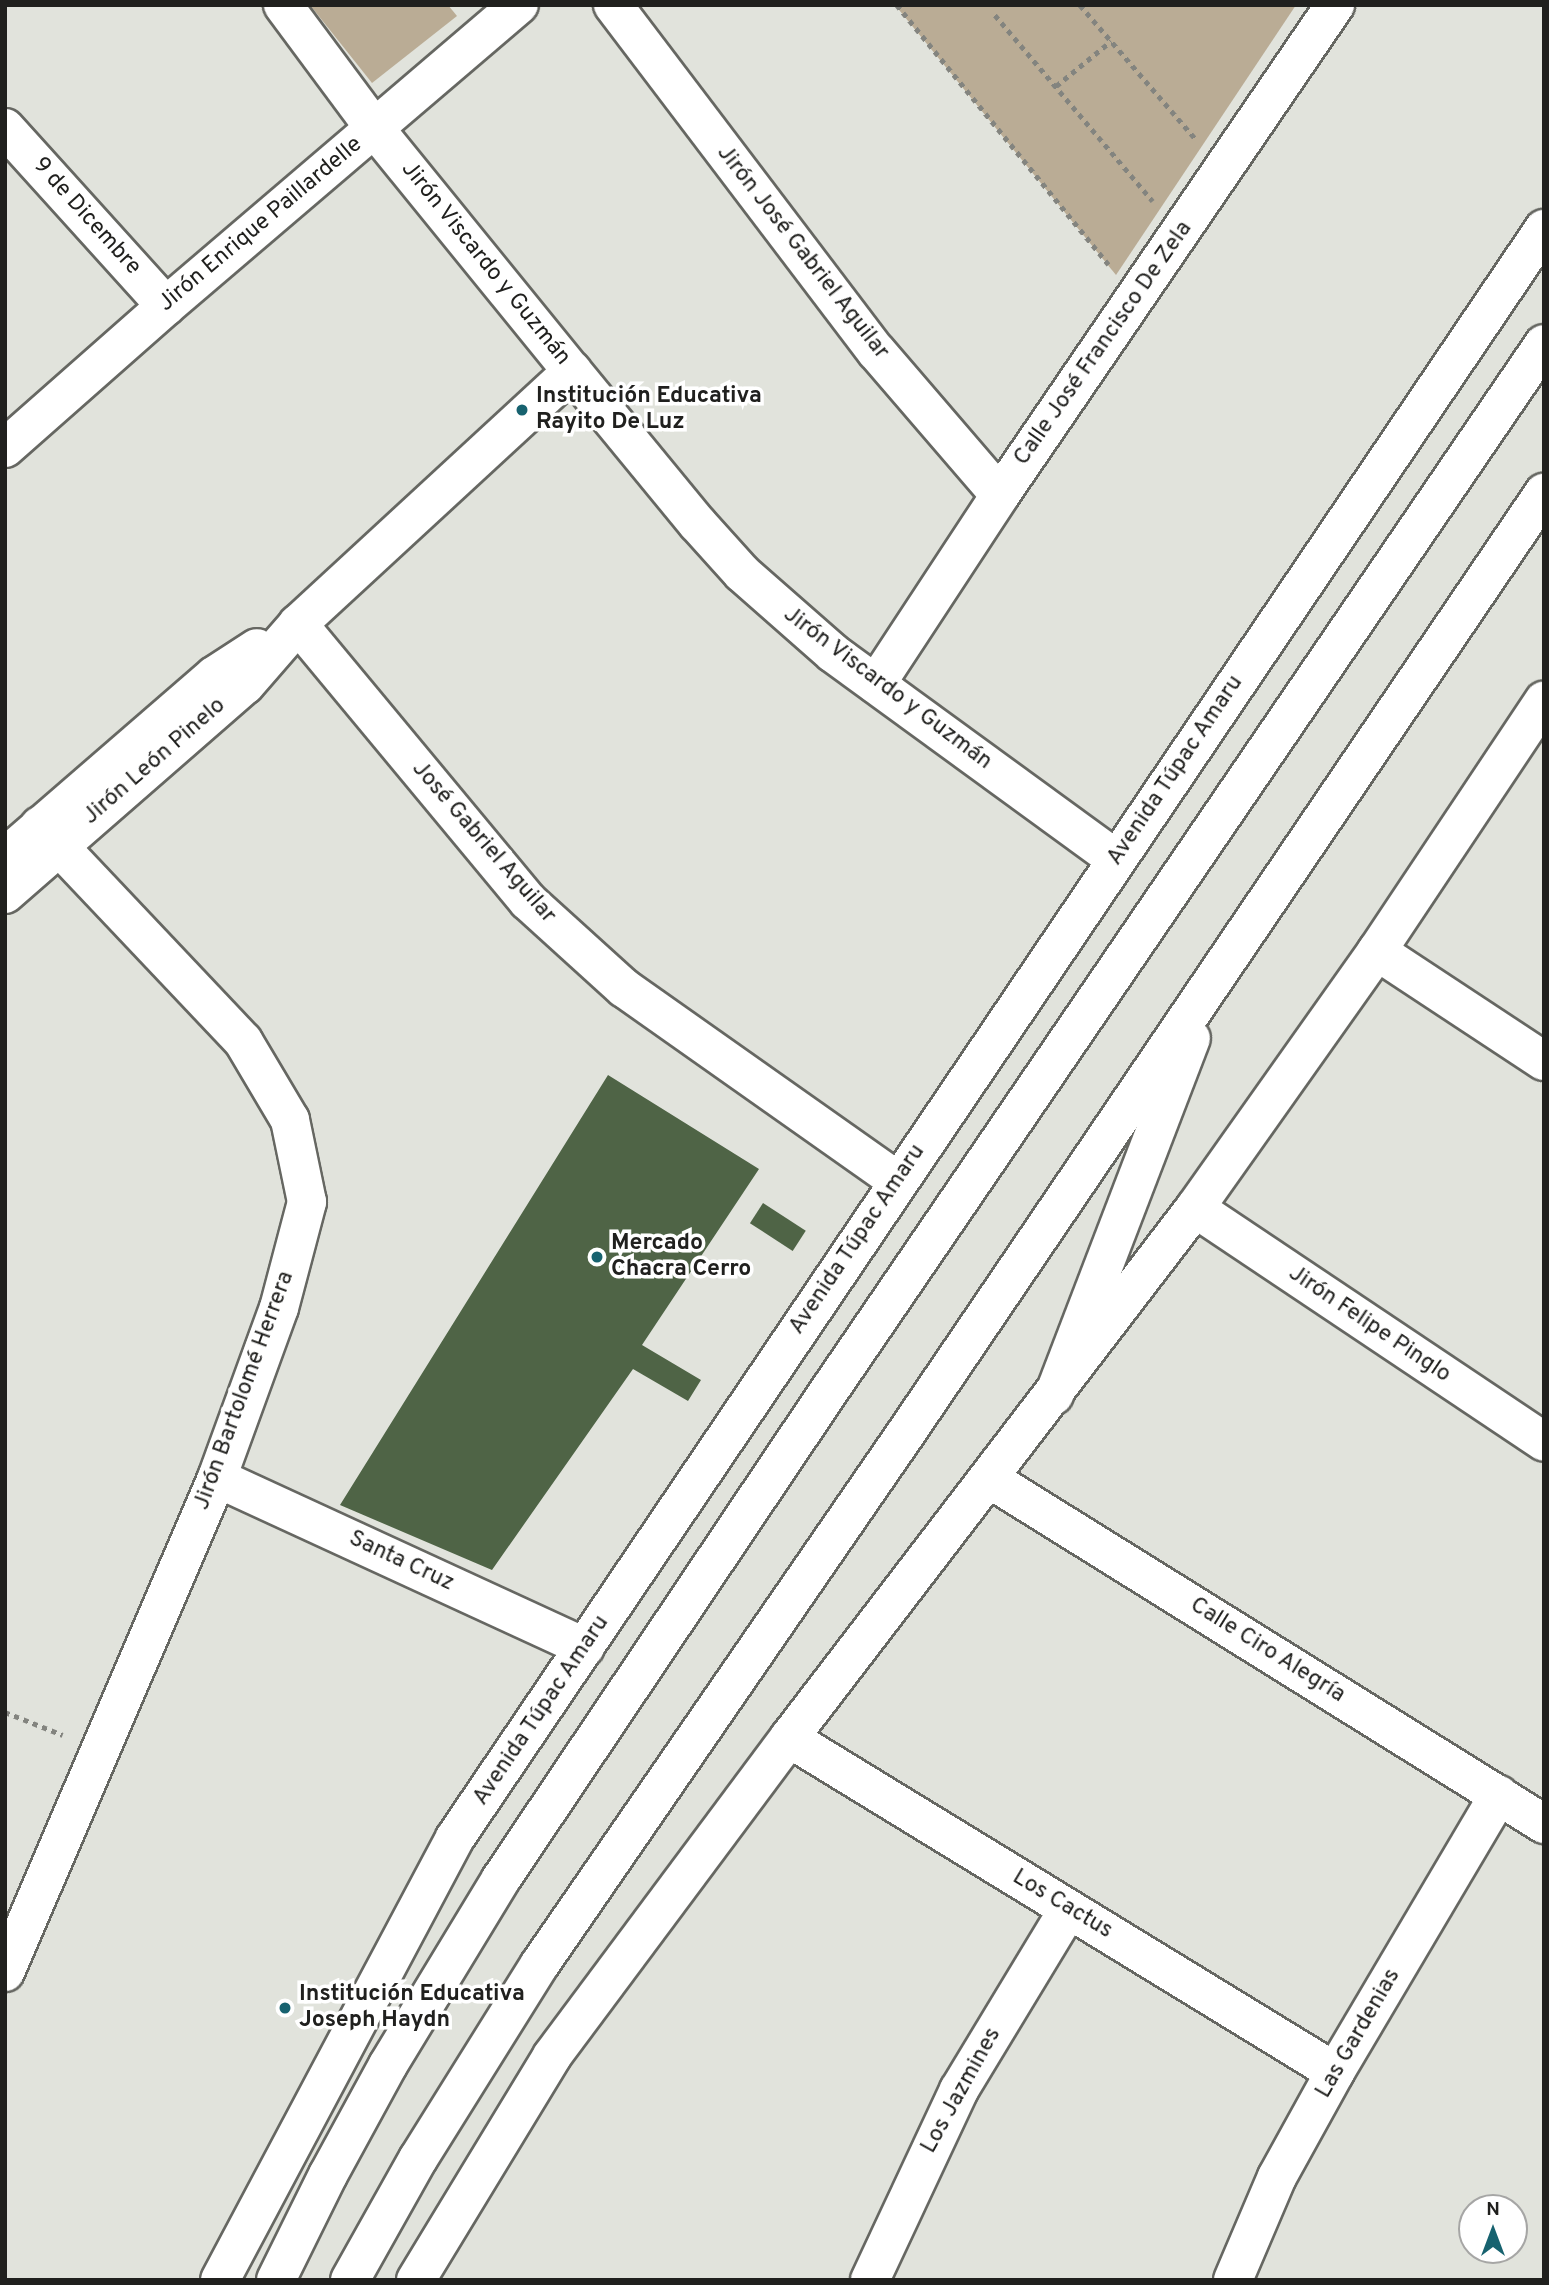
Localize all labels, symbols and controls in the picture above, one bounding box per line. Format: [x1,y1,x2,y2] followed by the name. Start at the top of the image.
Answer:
[153,132,369,318] street label: Jirón Enrique Paillardelle
[709,140,895,366] street label: Jirón José Gabriel Aguilar
[26,153,146,281] street label: 9 de Dicembre
[394,156,576,372] street label: Jirón Viscardo y Guzmán
[1009,217,1199,471] street label: Calle José Francisco De Zela
[536,383,762,437] place label: Institución Educativa Rayito De Luz
[514,402,530,418] marker: Institución Educativa Rayito De Luz
[777,601,997,777] street label: Jirón Viscardo y Guzmán
[1102,670,1250,872] street label: Avenida Túpac Amaru
[78,693,232,831] street label: Jirón León Pinelo
[405,756,561,930] street label: José Gabriel Aguilar
[784,1139,932,1341] street label: Avenida Túpac Amaru
[611,1230,751,1284] place label: Mercado Chacra Cerro
[589,1249,605,1265] marker: Mercado Chacra Cerro
[1283,1260,1455,1390] street label: Jirón Felipe Pinglo
[189,1268,301,1514] street label: Jirón Bartolomé Herrera
[344,1526,458,1598] street label: Santa Cruz
[1184,1592,1350,1710] street label: Calle Ciro Alegría
[468,1610,616,1812] street label: Avenida Túpac Amaru
[1007,1864,1117,1946] street label: Los Cactus
[1311,1964,1407,2104] street label: Las Gardenias
[299,1981,525,2035] place label: Institución Educativa Joseph Haydn
[277,2000,293,2016] marker: Institución Educativa Joseph Haydn
[916,2023,1008,2159] street label: Los Jazmines
[1458,2194,1528,2264] north arrow
[1486,2198,1500,2222] text: N

